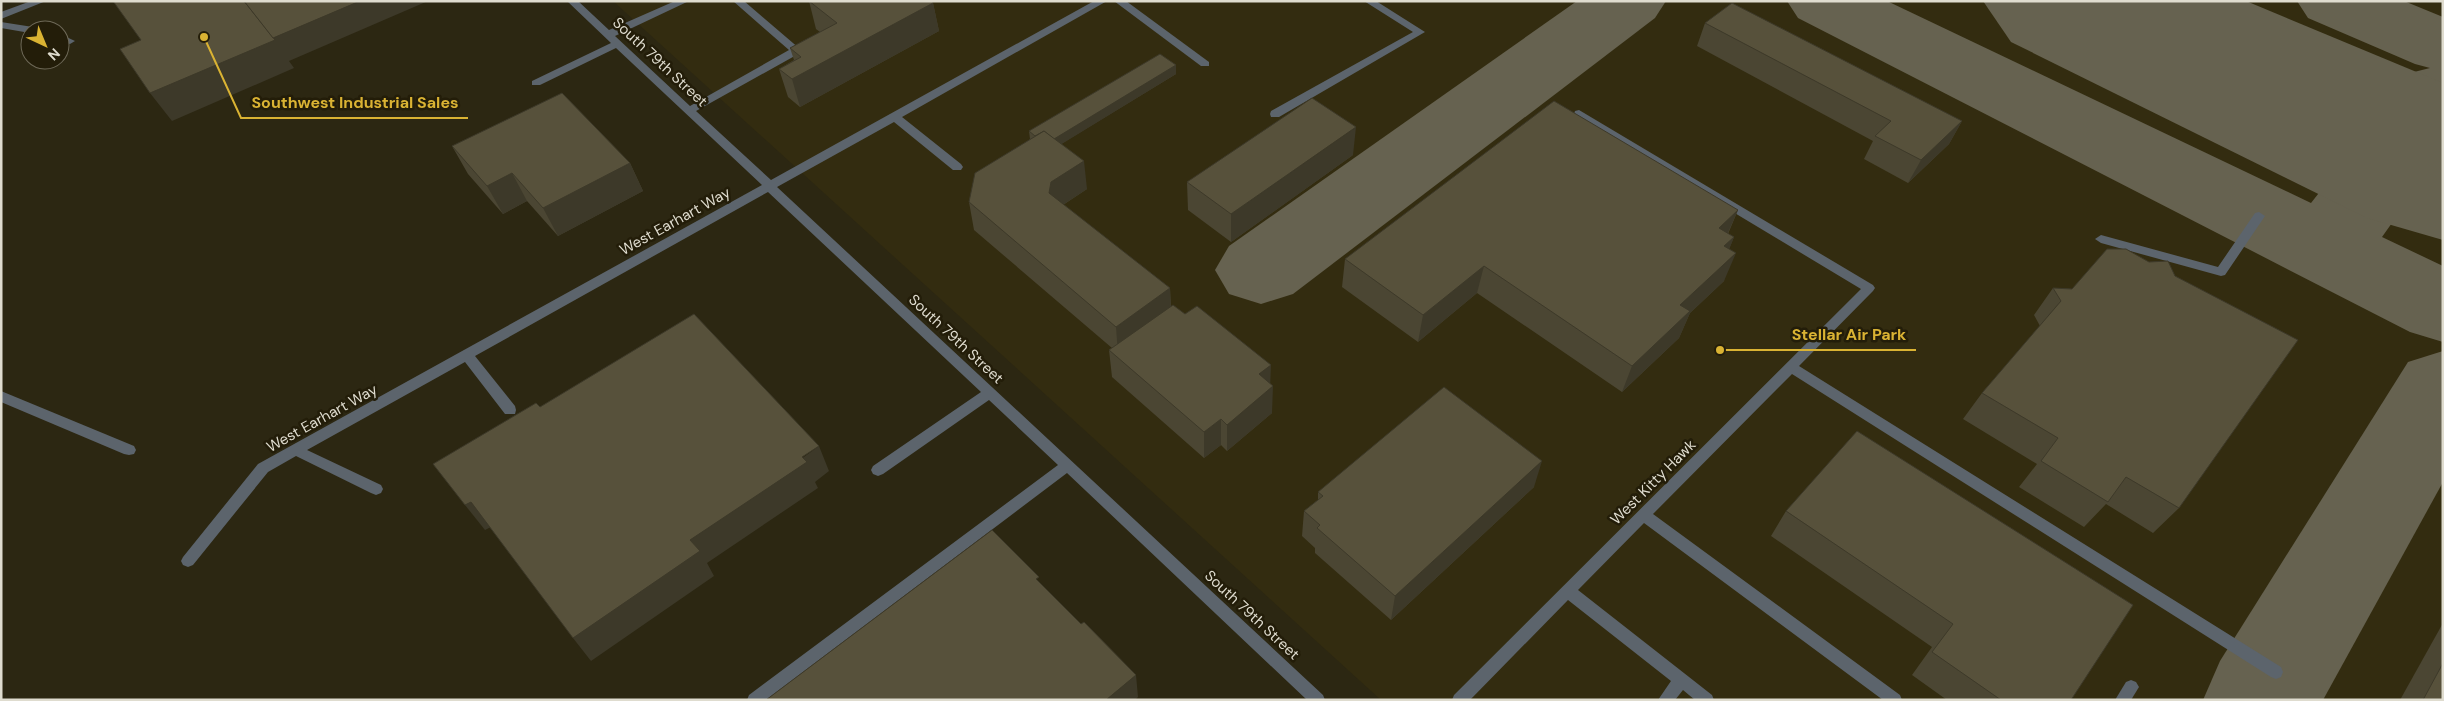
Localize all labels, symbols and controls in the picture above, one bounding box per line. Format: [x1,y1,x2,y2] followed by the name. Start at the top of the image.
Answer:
[608,13,712,111] street label: South 79th Street
[20,20,70,70] north arrow
[44,44,64,64] text: N
[241,87,468,118] callout: Southwest Industrial Sales
[251,92,459,113] text: Southwest Industrial Sales
[616,182,735,260] street label: West Earhart Way
[904,290,1008,388] street label: South 79th Street
[1781,319,1916,350] callout: Stellar Air Park
[1792,324,1907,345] text: Stellar Air Park
[263,379,382,457] street label: West Earhart Way
[1606,435,1700,529] street label: West Kitty Hawk
[1200,566,1304,664] street label: South 79th Street

